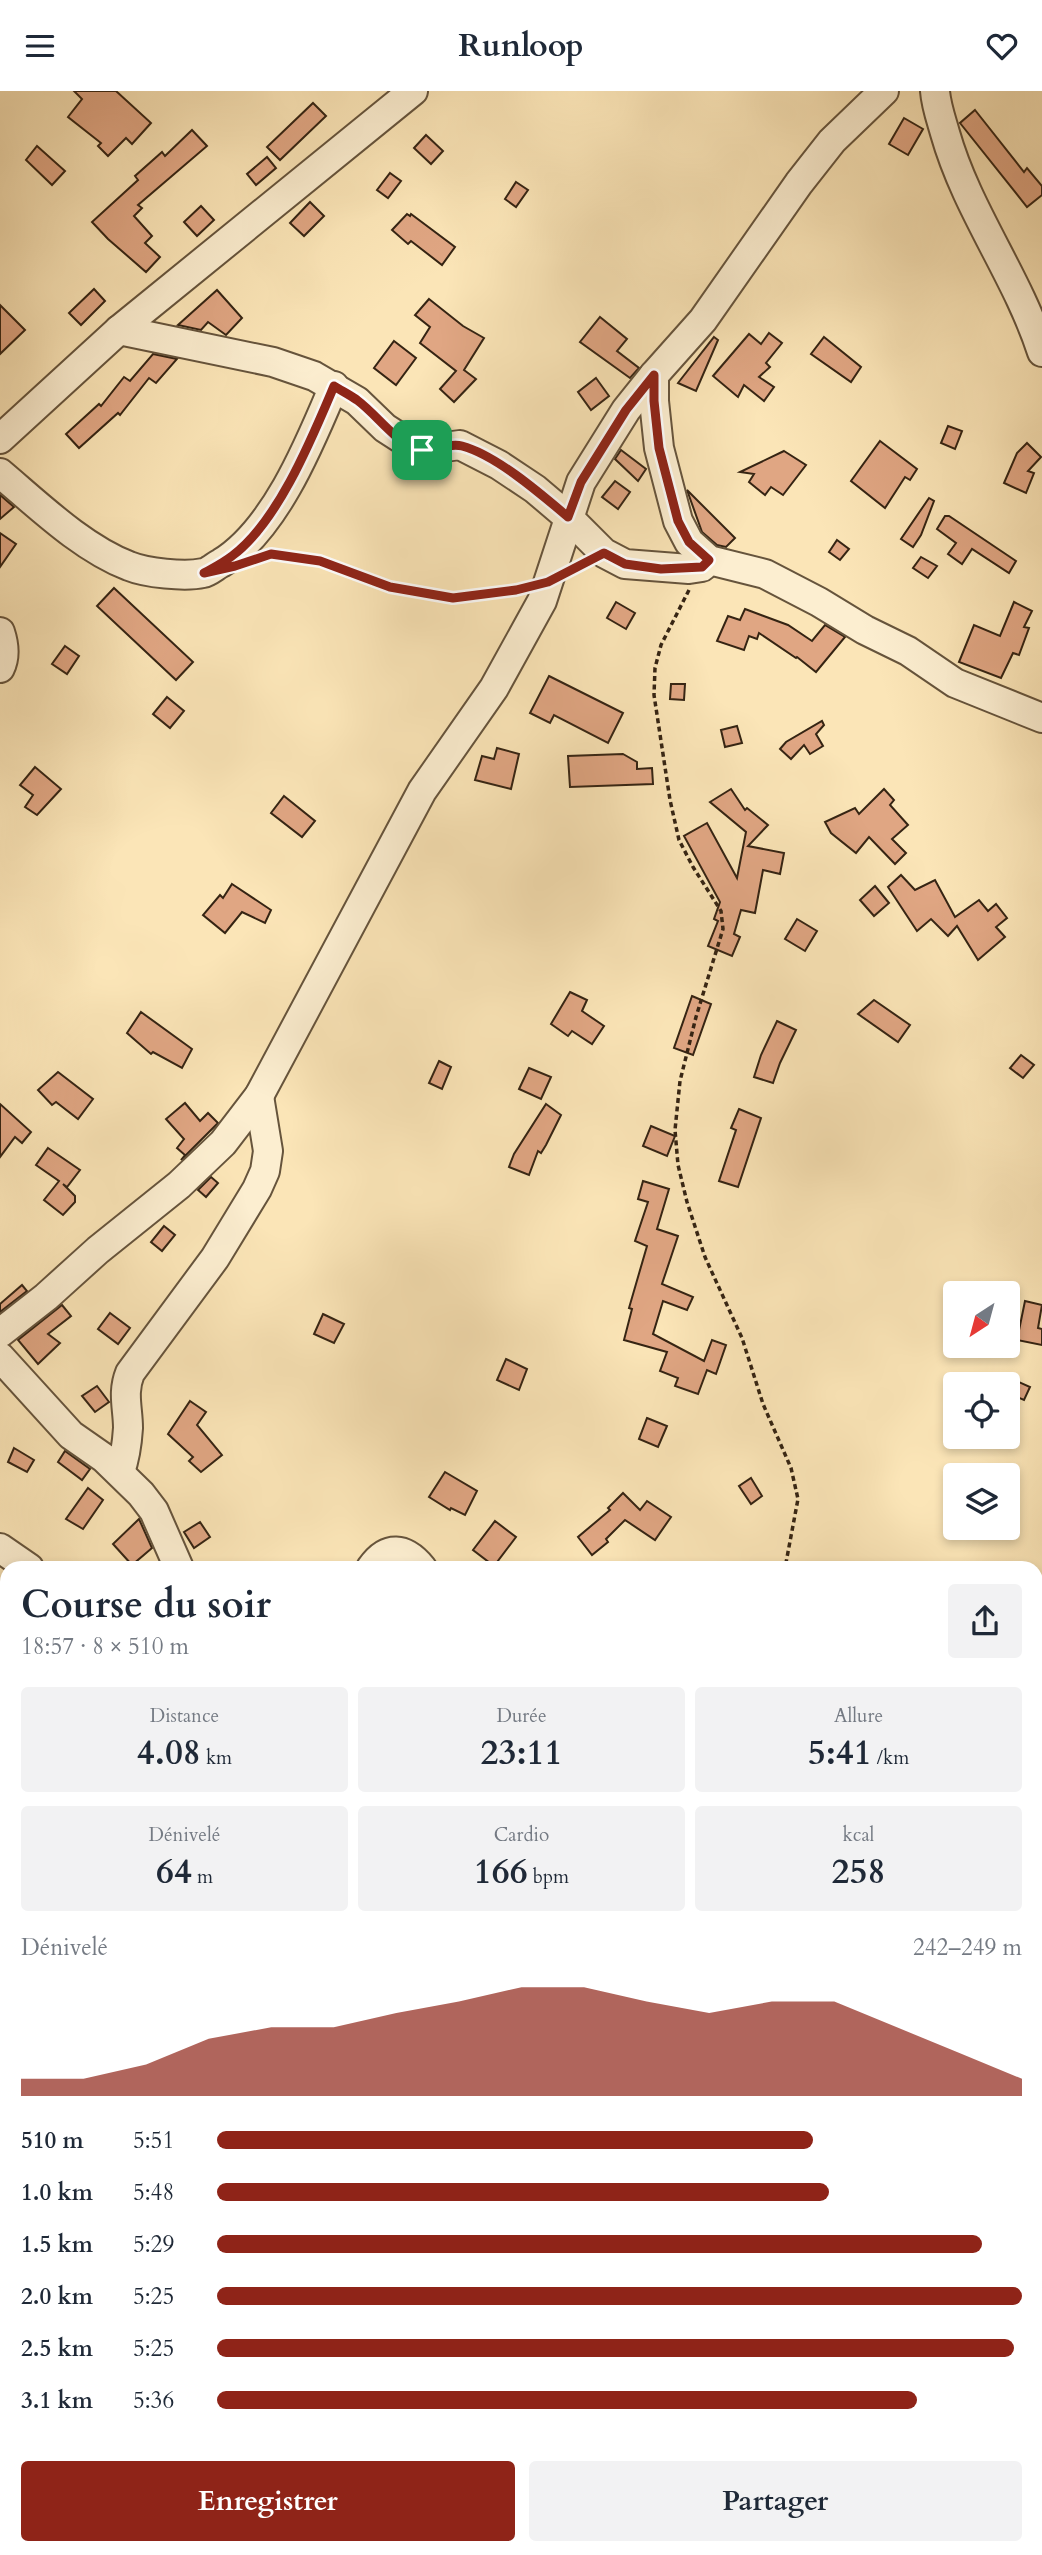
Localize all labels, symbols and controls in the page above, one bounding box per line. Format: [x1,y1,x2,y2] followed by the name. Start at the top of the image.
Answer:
[458,24,584,68] text: Runloop
[21,27,59,65] icon: menu
[983,27,1021,65] icon: heart
[392,420,452,480] pin
[403,431,441,469] icon: arrive
[943,1281,1020,1358] north arrow
[943,1281,1020,1540] map controls
[943,1372,1020,1449] button: locate
[943,1463,1020,1540] button: layers
[21,1579,271,1631] text: Course du soir
[948,1584,1022,1658] button: share
[21,1631,189,1662] text: 18:57 · 8 × 510 m
[150,1703,219,1729] text: Distance
[496,1703,547,1729] text: Durée
[834,1703,883,1729] text: Allure
[137,1729,201,1777] text: 4.08
[481,1729,562,1777] text: 23:11
[808,1729,872,1777] text: 5:41
[201,1745,232,1771] text: km
[872,1745,909,1771] text: /km
[149,1822,220,1848] text: Dénivelé
[494,1822,549,1848] text: Cardio
[843,1822,874,1848] text: kcal
[156,1848,192,1896] text: 64
[474,1848,528,1896] text: 166
[832,1848,885,1896] text: 258
[192,1864,213,1890] text: m
[528,1864,569,1890] text: bpm
[21,1932,108,1963] text: Dénivelé
[913,1932,1022,1963] text: 242–249 m
[21,2125,84,2156] text: 510 m
[133,2125,174,2156] text: 5:51
[21,2177,93,2208] text: 1.0 km
[133,2177,174,2208] text: 5:48
[21,2229,93,2260] text: 1.5 km
[133,2229,174,2260] text: 5:29
[21,2281,93,2312] text: 2.0 km
[133,2281,174,2312] text: 5:25
[21,2333,93,2364] text: 2.5 km
[133,2333,174,2364] text: 5:25
[21,2385,93,2416] text: 3.1 km
[133,2385,174,2416] text: 5:36
[21,2461,515,2541] button: Enregistrer
[529,2461,1022,2541] button: Partager

